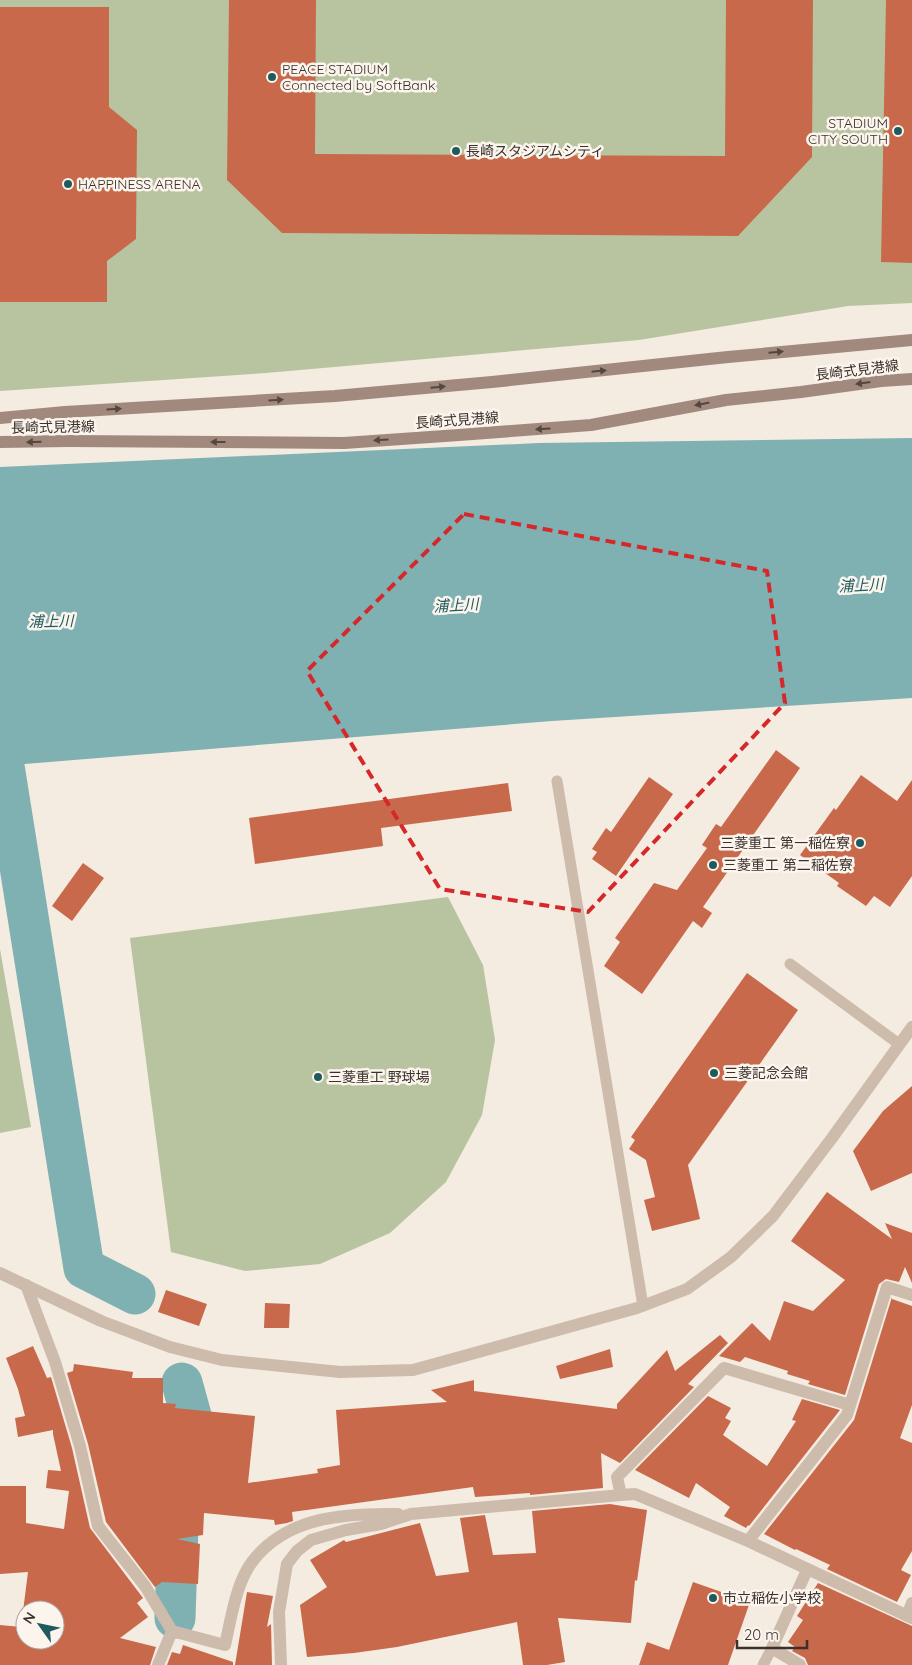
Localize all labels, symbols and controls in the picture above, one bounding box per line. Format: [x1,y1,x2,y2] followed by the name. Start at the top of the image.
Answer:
[282,60,435,94] place label: PEACE STADIUM Connected by SoftBank
[266,71,278,83] marker: PEACE STADIUM Connected by SoftBank
[808,114,888,148] place label: STADIUM CITY SOUTH
[892,125,904,137] marker: STADIUM CITY SOUTH
[466,142,604,160] place label: 長崎スタジアムシティ
[450,145,462,157] marker: 長崎スタジアムシティ
[78,175,201,193] place label: HAPPINESS ARENA
[62,178,74,190] marker: HAPPINESS ARENA
[769,348,785,356] one-way arrow
[814,356,900,384] street label: 長崎式見港線
[592,367,608,375] one-way arrow
[855,380,871,388] one-way arrow
[430,383,446,391] one-way arrow
[268,395,284,403] one-way arrow
[694,401,710,409] one-way arrow
[106,404,122,412] one-way arrow
[414,408,500,432] street label: 長崎式見港線
[11,417,95,437] street label: 長崎式見港線
[534,425,550,433] one-way arrow
[372,437,388,445] one-way arrow
[26,438,42,446] one-way arrow
[210,438,226,446] one-way arrow
[838,574,886,596] water label: 浦上川
[433,594,481,616] water label: 浦上川
[28,611,76,631] water label: 浦上川
[720,834,850,852] place label: 三菱重工 第一稲佐寮
[854,837,866,849] marker: 三菱重工 第一稲佐寮
[723,856,853,874] place label: 三菱重工 第二稲佐寮
[707,859,719,871] marker: 三菱重工 第二稲佐寮
[724,1064,808,1082] place label: 三菱記念会館
[708,1067,720,1079] marker: 三菱記念会館
[328,1068,430,1086] place label: 三菱重工 野球場
[312,1071,324,1083] marker: 三菱重工 野球場
[723,1589,821,1607] place label: 市立稲佐小学校
[707,1592,719,1604] marker: 市立稲佐小学校
[15,1600,65,1650] north arrow
[19,1609,39,1627] text: N
[737,1618,807,1650] scale bar
[744,1625,779,1644] text: 20 m

